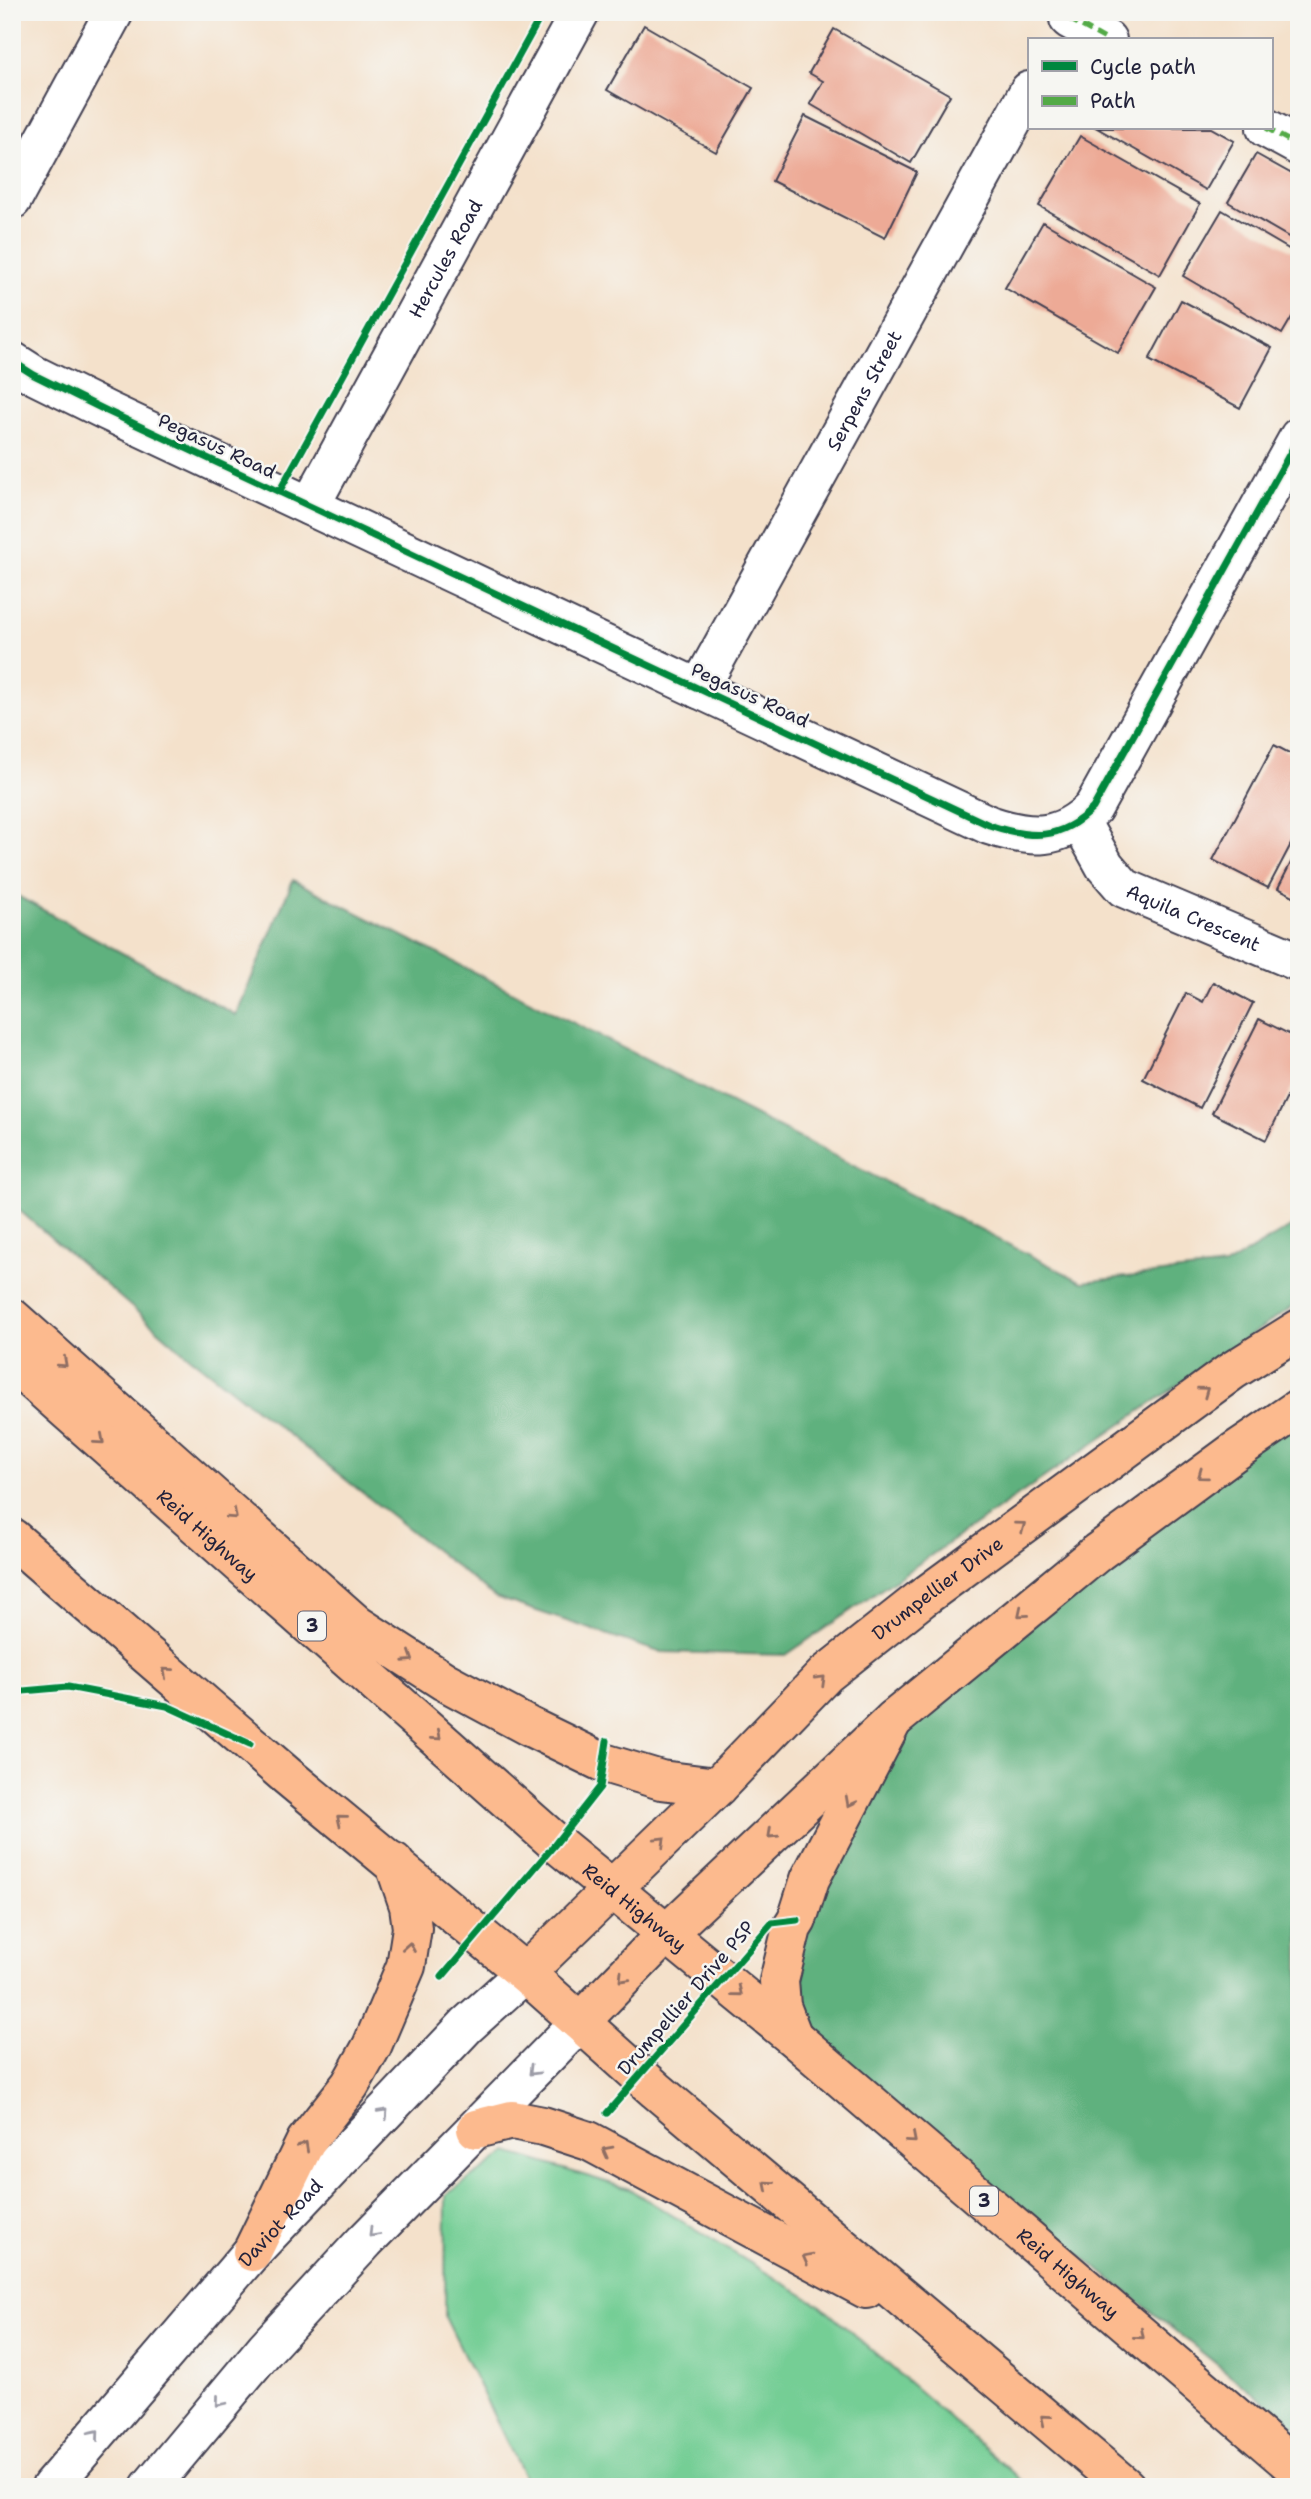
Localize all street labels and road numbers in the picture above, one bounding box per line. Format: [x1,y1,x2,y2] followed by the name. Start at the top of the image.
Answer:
[403,195,488,322] street label: Hercules Road
[820,326,907,455] street label: Serpens Street
[154,408,280,484] street label: Pegasus Road
[687,657,813,733] street label: Pegasus Road
[1123,878,1264,957] street label: Aquila Crescent
[152,1483,263,1586] street label: Reid Highway
[867,1531,1008,1646] street label: Drumpellier Drive
[298,1611,326,1640] road number: 3
[578,1858,692,1958] street label: Reid Highway
[612,1915,760,2081] street label: Drumpellier Drive PSP
[232,2173,328,2272] street label: Daviot Road
[970,2186,998,2216] road number: 3
[1012,2222,1125,2324] street label: Reid Highway

